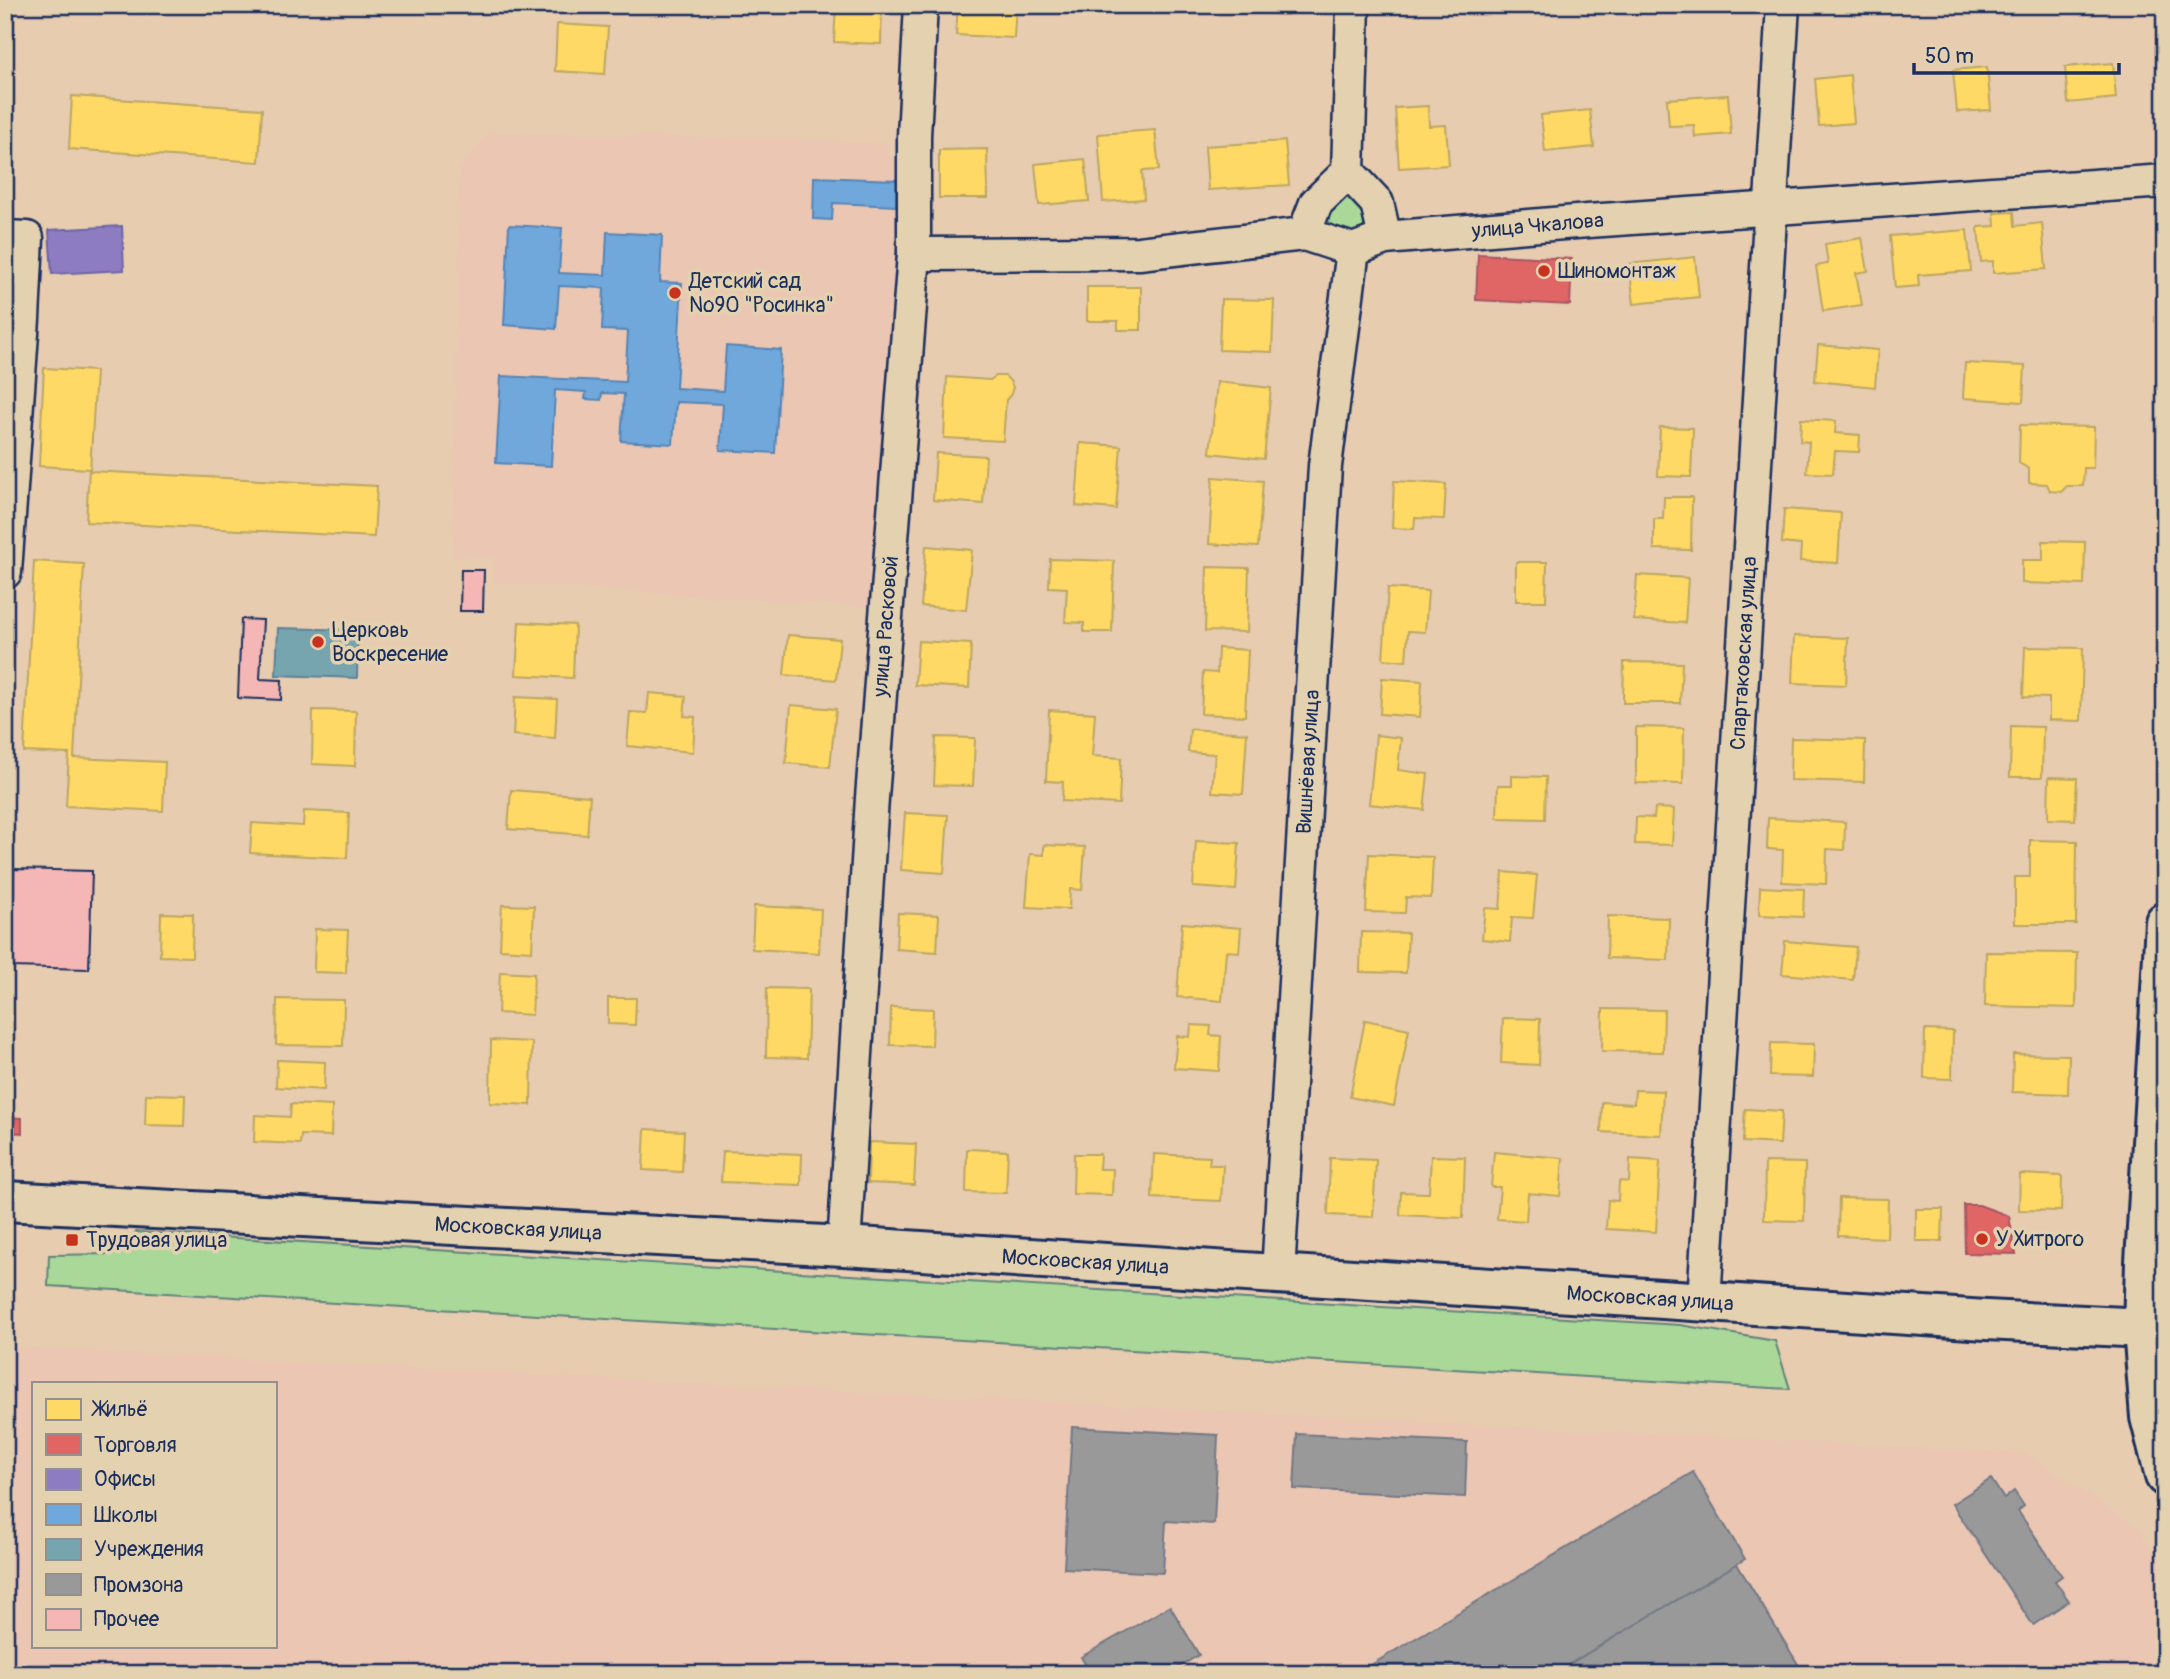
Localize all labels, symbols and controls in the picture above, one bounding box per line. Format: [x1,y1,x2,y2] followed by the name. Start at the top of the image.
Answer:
[1914,32,2119,76] scale bar
[1925,43,1974,70] text: 50 m
[1470,207,1605,245] street label: улица Чкалова
[1558,258,1676,285] place label: Шиномонтаж
[1536,263,1552,279] marker: Шиномонтаж
[688,268,834,319] place label: Детский сад №90 "Росинка"
[667,285,683,301] marker: Детский сад №90 "Росинка"
[867,555,905,699] street label: улица Расковой
[1725,556,1763,751] street label: Спартаковская улица
[332,617,449,668] place label: Церковь Воскресение
[310,634,326,650] marker: Церковь Воскресение
[1291,689,1326,835] street label: Вишнёвая улица
[434,1211,603,1247] street label: Московская улица
[1996,1226,2084,1253] place label: У Хитрого
[86,1227,227,1254] place label: Трудовая улица
[1974,1231,1990,1247] marker: У Хитрого
[64,1232,80,1248] marker: Трудовая улица
[1001,1243,1170,1281] street label: Московская улица
[1566,1280,1735,1318] street label: Московская улица
[32,1382,276,1648] legend
[91,1396,148,1423] text: Жильё
[94,1432,177,1459] text: Торговля
[94,1466,156,1493] text: Офисы
[94,1502,158,1529] text: Школы
[94,1536,204,1563] text: Учреждения
[94,1572,183,1599] text: Промзона
[94,1606,160,1633] text: Прочее

